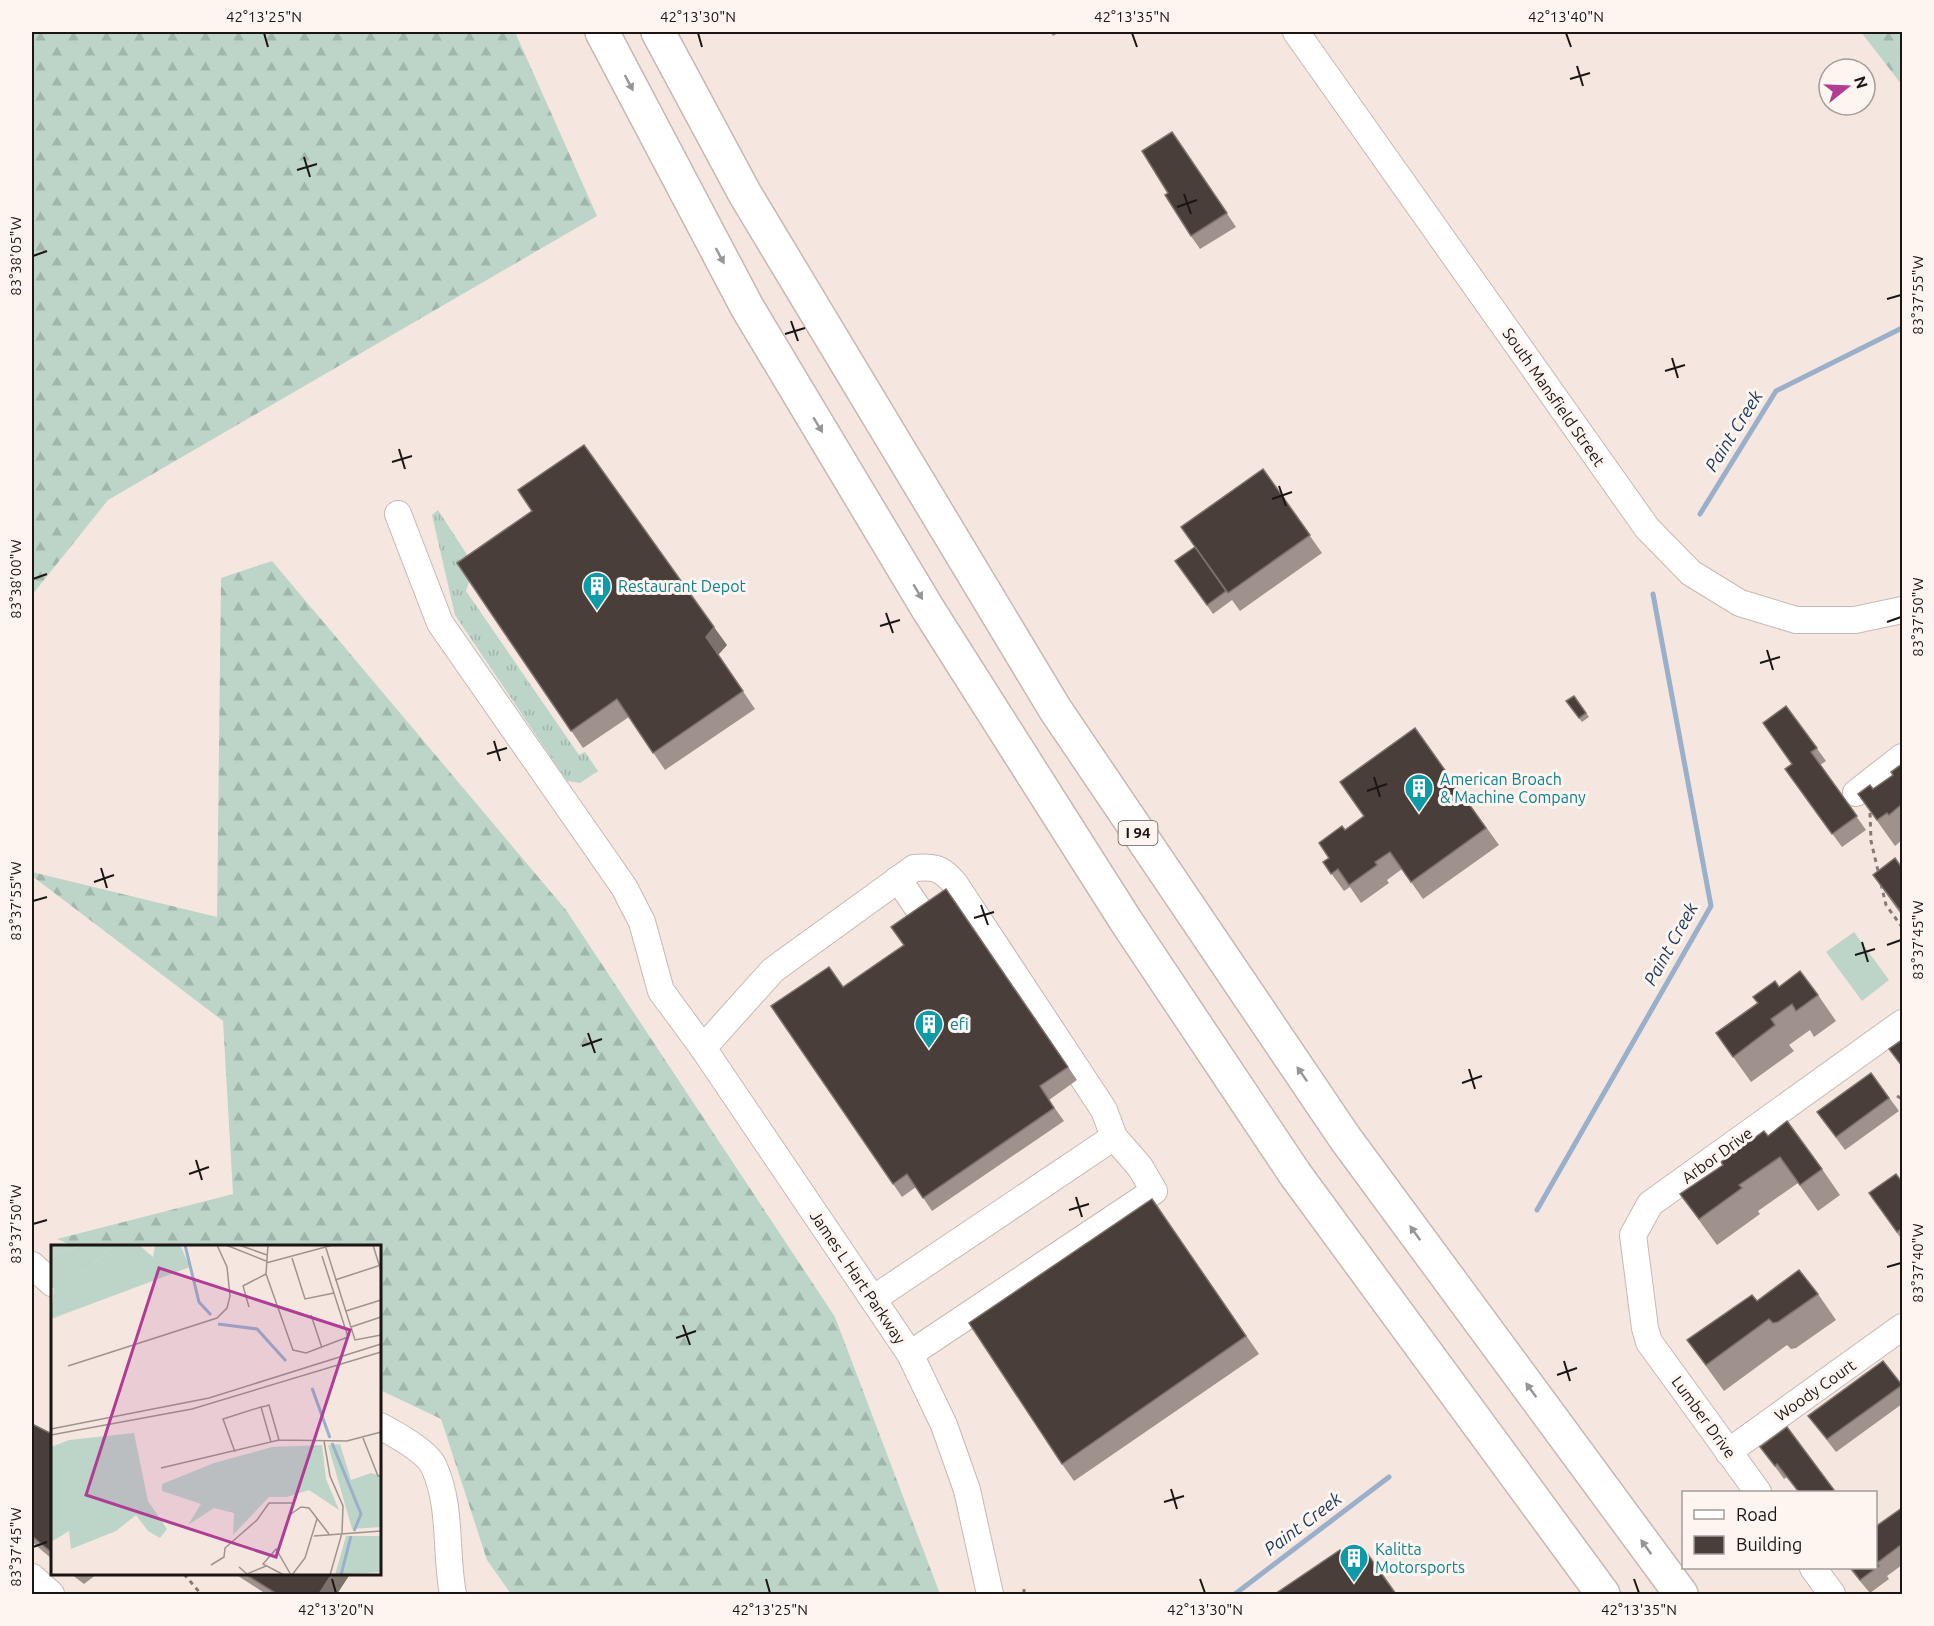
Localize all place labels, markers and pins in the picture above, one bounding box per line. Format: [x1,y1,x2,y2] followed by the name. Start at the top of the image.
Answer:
[581,570,613,612] building icon: Restaurant Depot
[618,577,747,595] place label: Restaurant Depot
[1440,770,1586,806] place label: American Broach & Machine Company
[1403,772,1435,814] building icon: American Broach & Machine Company
[913,1008,945,1050] building icon: efi
[950,1015,969,1033] place label: efi
[1375,1540,1465,1576] place label: Kalitta Motorsports
[1338,1542,1370,1584] building icon: Kalitta Motorsports

